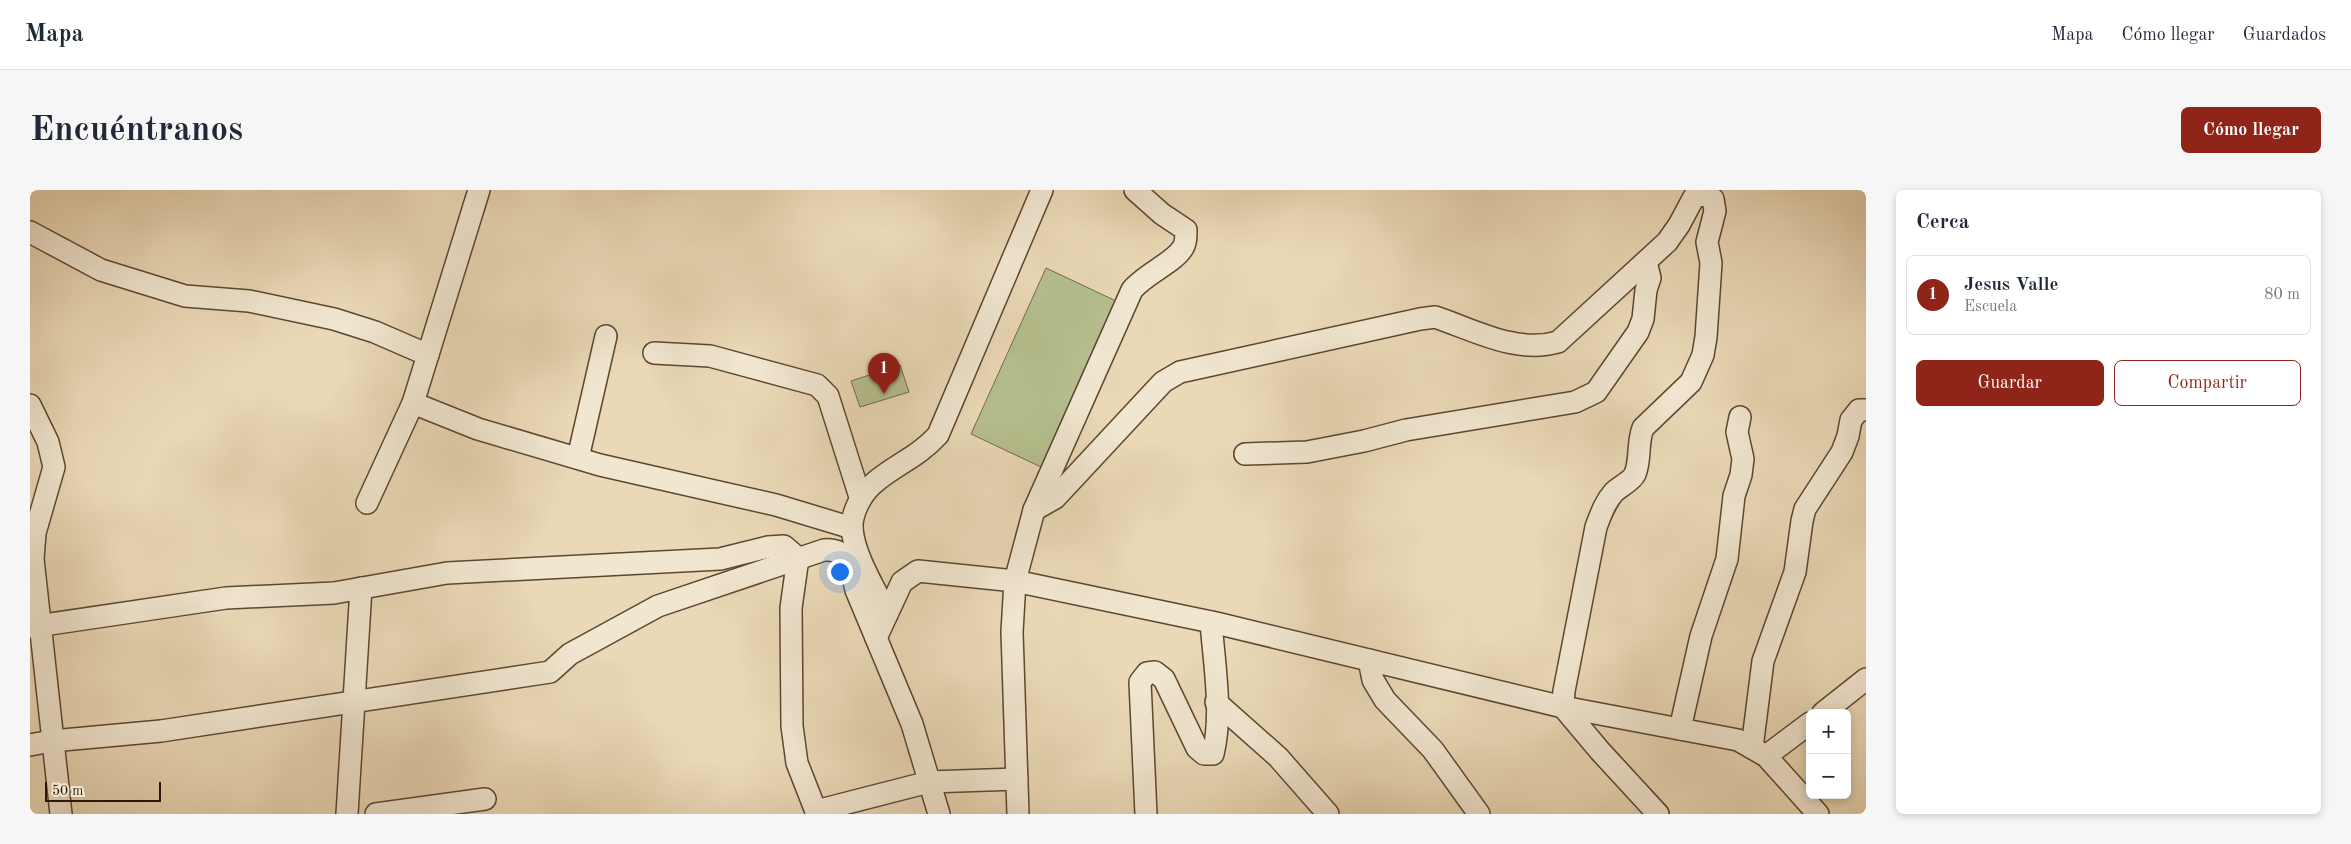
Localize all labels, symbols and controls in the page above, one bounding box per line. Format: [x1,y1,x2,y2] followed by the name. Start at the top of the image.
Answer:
[25,23,84,47] text: Mapa
[2051,26,2093,44] text: Mapa
[2121,26,2215,44] text: Cómo llegar
[2243,26,2326,44] text: Guardados
[2181,107,2321,153] button: Cómo llegar
[30,113,243,148] text: Encuéntranos
[1916,212,1969,233] text: Cerca
[1964,276,2059,295] text: Jesus Valle
[1928,287,1938,303] text: 1
[2264,287,2300,303] text: 80 m
[1964,299,2017,315] text: Escuela
[868,353,900,394] pin: 1
[1916,360,2104,406] button: Guardar
[2114,360,2301,406] button: Compartir
[827,559,853,585] your location
[1806,709,1851,799] map controls
[1806,709,1851,754] button: +
[1806,754,1851,799] button: −
[45,779,161,802] scale bar
[52,784,83,798] text: 50 m

